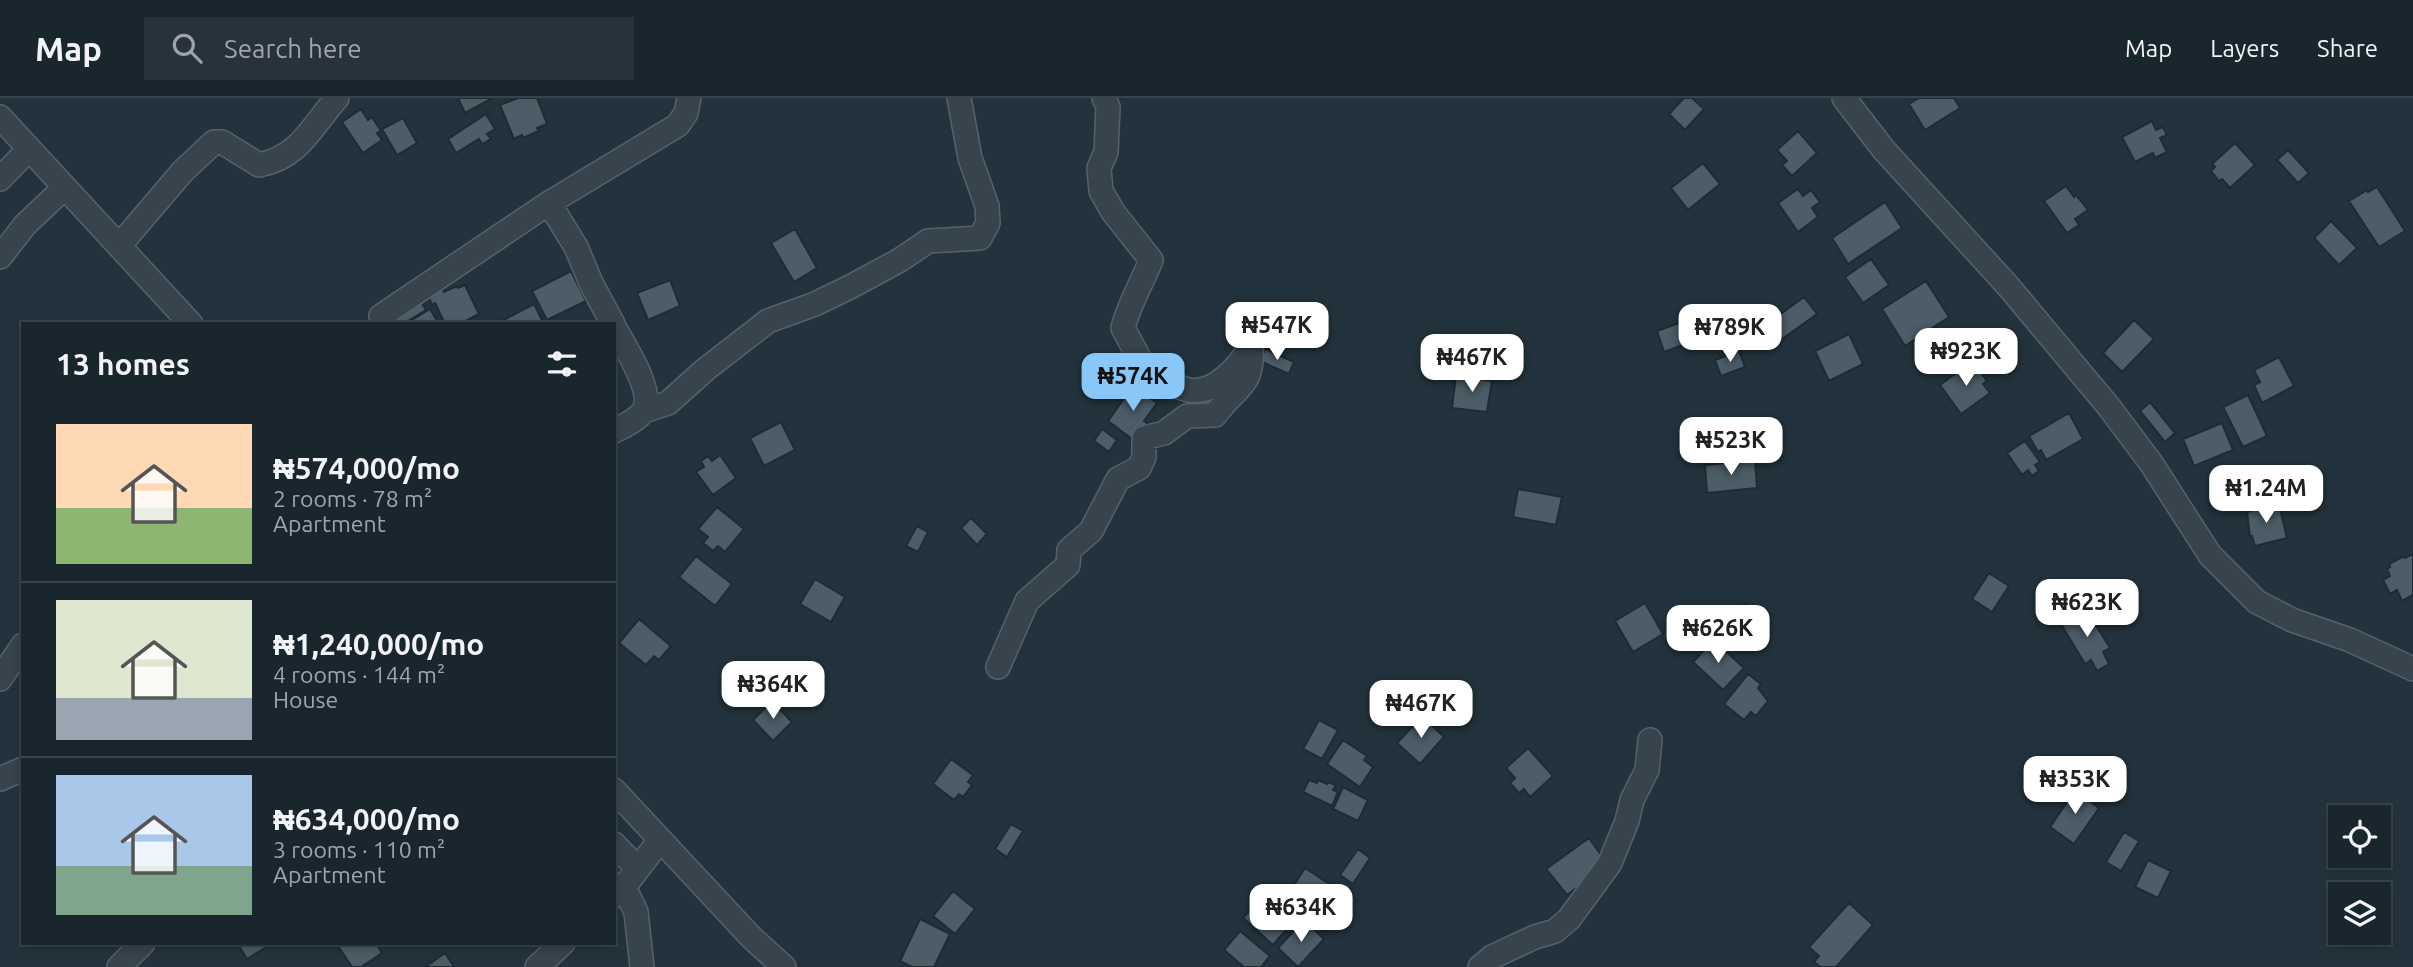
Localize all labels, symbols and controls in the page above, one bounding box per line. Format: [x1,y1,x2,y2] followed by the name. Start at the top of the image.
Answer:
[144,17,634,80] search box
[168,29,206,67] icon: search
[35,30,102,67] text: Map
[224,34,362,63] text: Search here
[2125,35,2172,62] text: Map
[2210,35,2279,62] text: Layers
[2317,35,2378,62] text: Share
[1228,302,1326,362] pin: ₦547K
[1681,304,1779,364] pin: ₦789K
[1242,312,1312,337] text: ₦547K
[1695,314,1765,339] text: ₦789K
[1917,328,2015,388] pin: ₦923K
[1423,334,1521,394] pin: ₦467K
[1931,338,2001,363] text: ₦923K
[1437,344,1507,369] text: ₦467K
[543,345,581,383] icon: filters
[56,347,190,381] text: 13 homes
[1084,354,1182,413] pin: ₦574K
[1098,363,1168,388] text: ₦574K
[1682,418,1780,477] pin: ₦523K
[1696,427,1766,452] text: ₦523K
[273,451,460,485] text: ₦574,000/mo
[112,452,196,536] icon: home
[2209,466,2323,525] pin: ₦1.24M
[2225,475,2307,500] text: ₦1.24M
[273,486,432,511] text: 2 rooms · 78 m²
[273,511,386,536] text: Apartment
[2038,580,2136,639] pin: ₦623K
[2052,589,2122,614] text: ₦623K
[1669,606,1767,665] pin: ₦626K
[1683,615,1753,640] text: ₦626K
[273,627,484,661] text: ₦1,240,000/mo
[112,628,196,712] icon: home
[273,662,445,687] text: 4 rooms · 144 m²
[724,662,822,721] pin: ₦364K
[738,671,808,696] text: ₦364K
[1372,680,1470,740] pin: ₦467K
[273,687,338,712] text: House
[1386,690,1456,715] text: ₦467K
[2026,756,2124,816] pin: ₦353K
[2040,766,2110,791] text: ₦353K
[273,802,460,836] text: ₦634,000/mo
[112,803,196,887] icon: home
[2328,805,2391,945] map controls
[2328,805,2391,868] button: locate
[273,837,445,862] text: 3 rooms · 110 m²
[273,862,386,887] text: Apartment
[2328,882,2391,945] button: layers
[1252,884,1350,944] pin: ₦634K
[1266,894,1336,919] text: ₦634K

